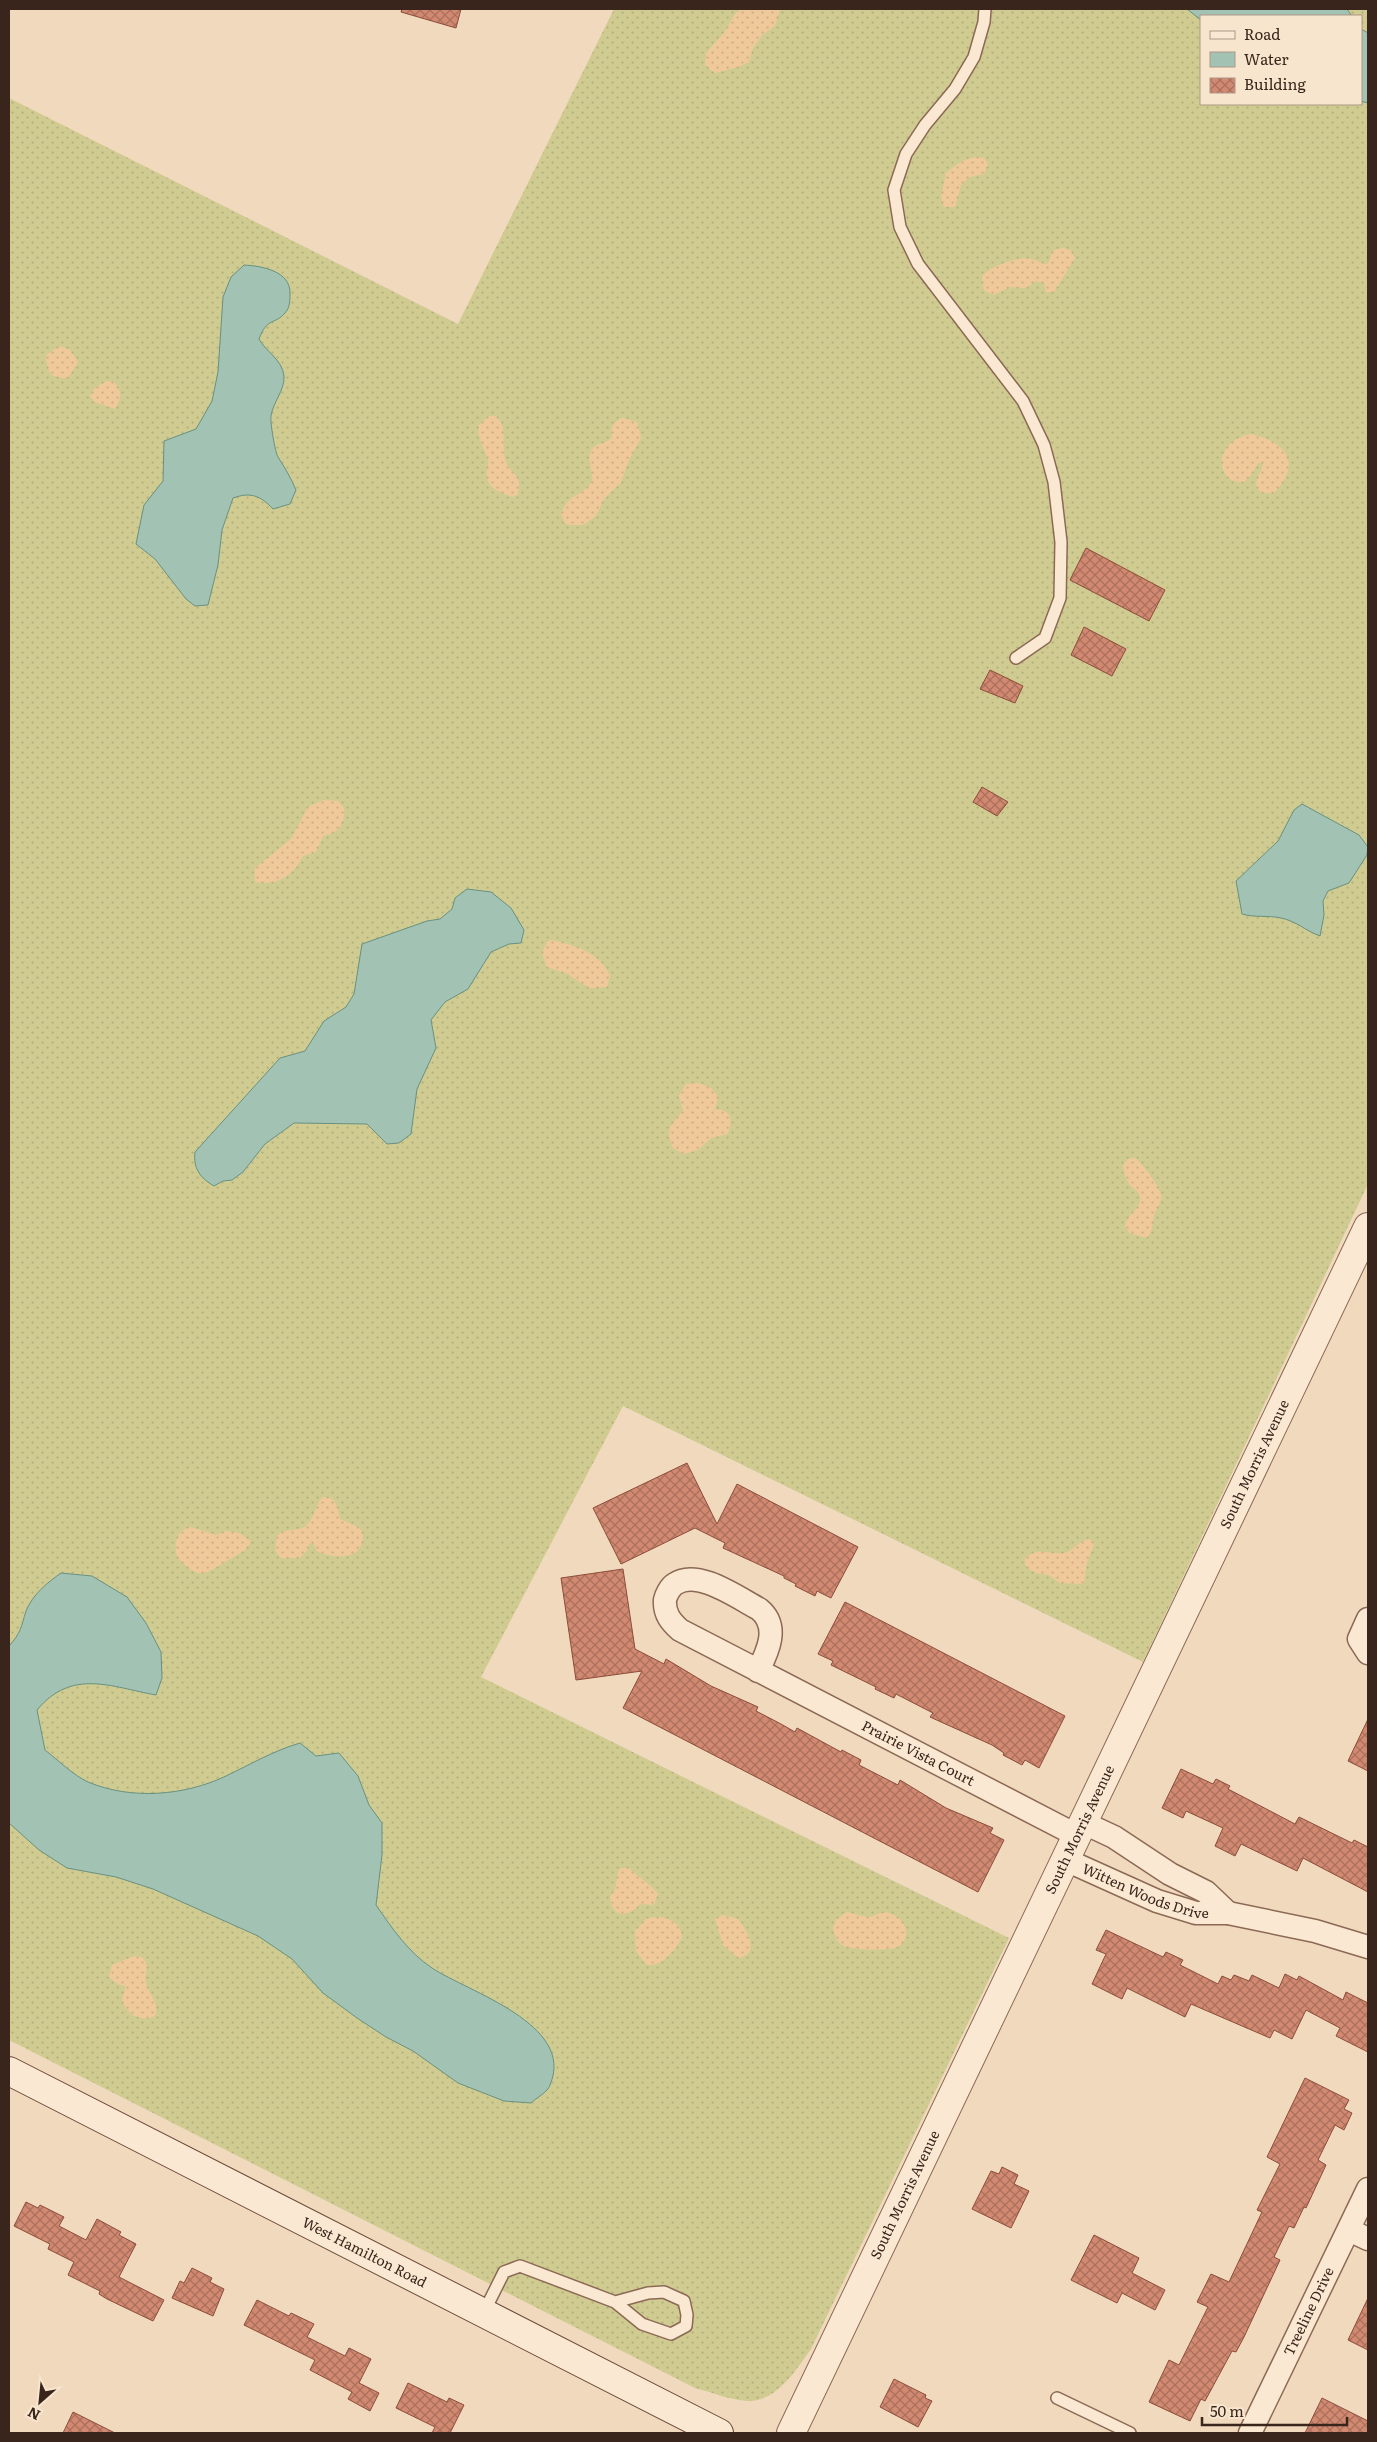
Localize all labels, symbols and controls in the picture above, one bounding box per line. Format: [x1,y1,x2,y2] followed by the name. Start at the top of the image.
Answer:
[1200,15,1362,105] legend
[1244,22,1280,45] text: Road
[1244,47,1289,70] text: Water
[1244,72,1306,95] text: Building
[1214,1396,1293,1532] street label: South Morris Avenue
[859,1715,979,1790] street label: Prairie Vista Court
[1039,1761,1118,1897] street label: South Morris Avenue
[1079,1858,1209,1922] street label: Witten Woods Drive
[865,2127,943,2262] street label: South Morris Avenue
[299,2211,431,2292] street label: West Hamilton Road
[1278,2263,1338,2359] street label: Treeline Drive
[15,2377,65,2427] north arrow
[1202,2394,1347,2426] scale bar
[1210,2399,1244,2422] text: 50 m
[24,2403,43,2426] text: N

